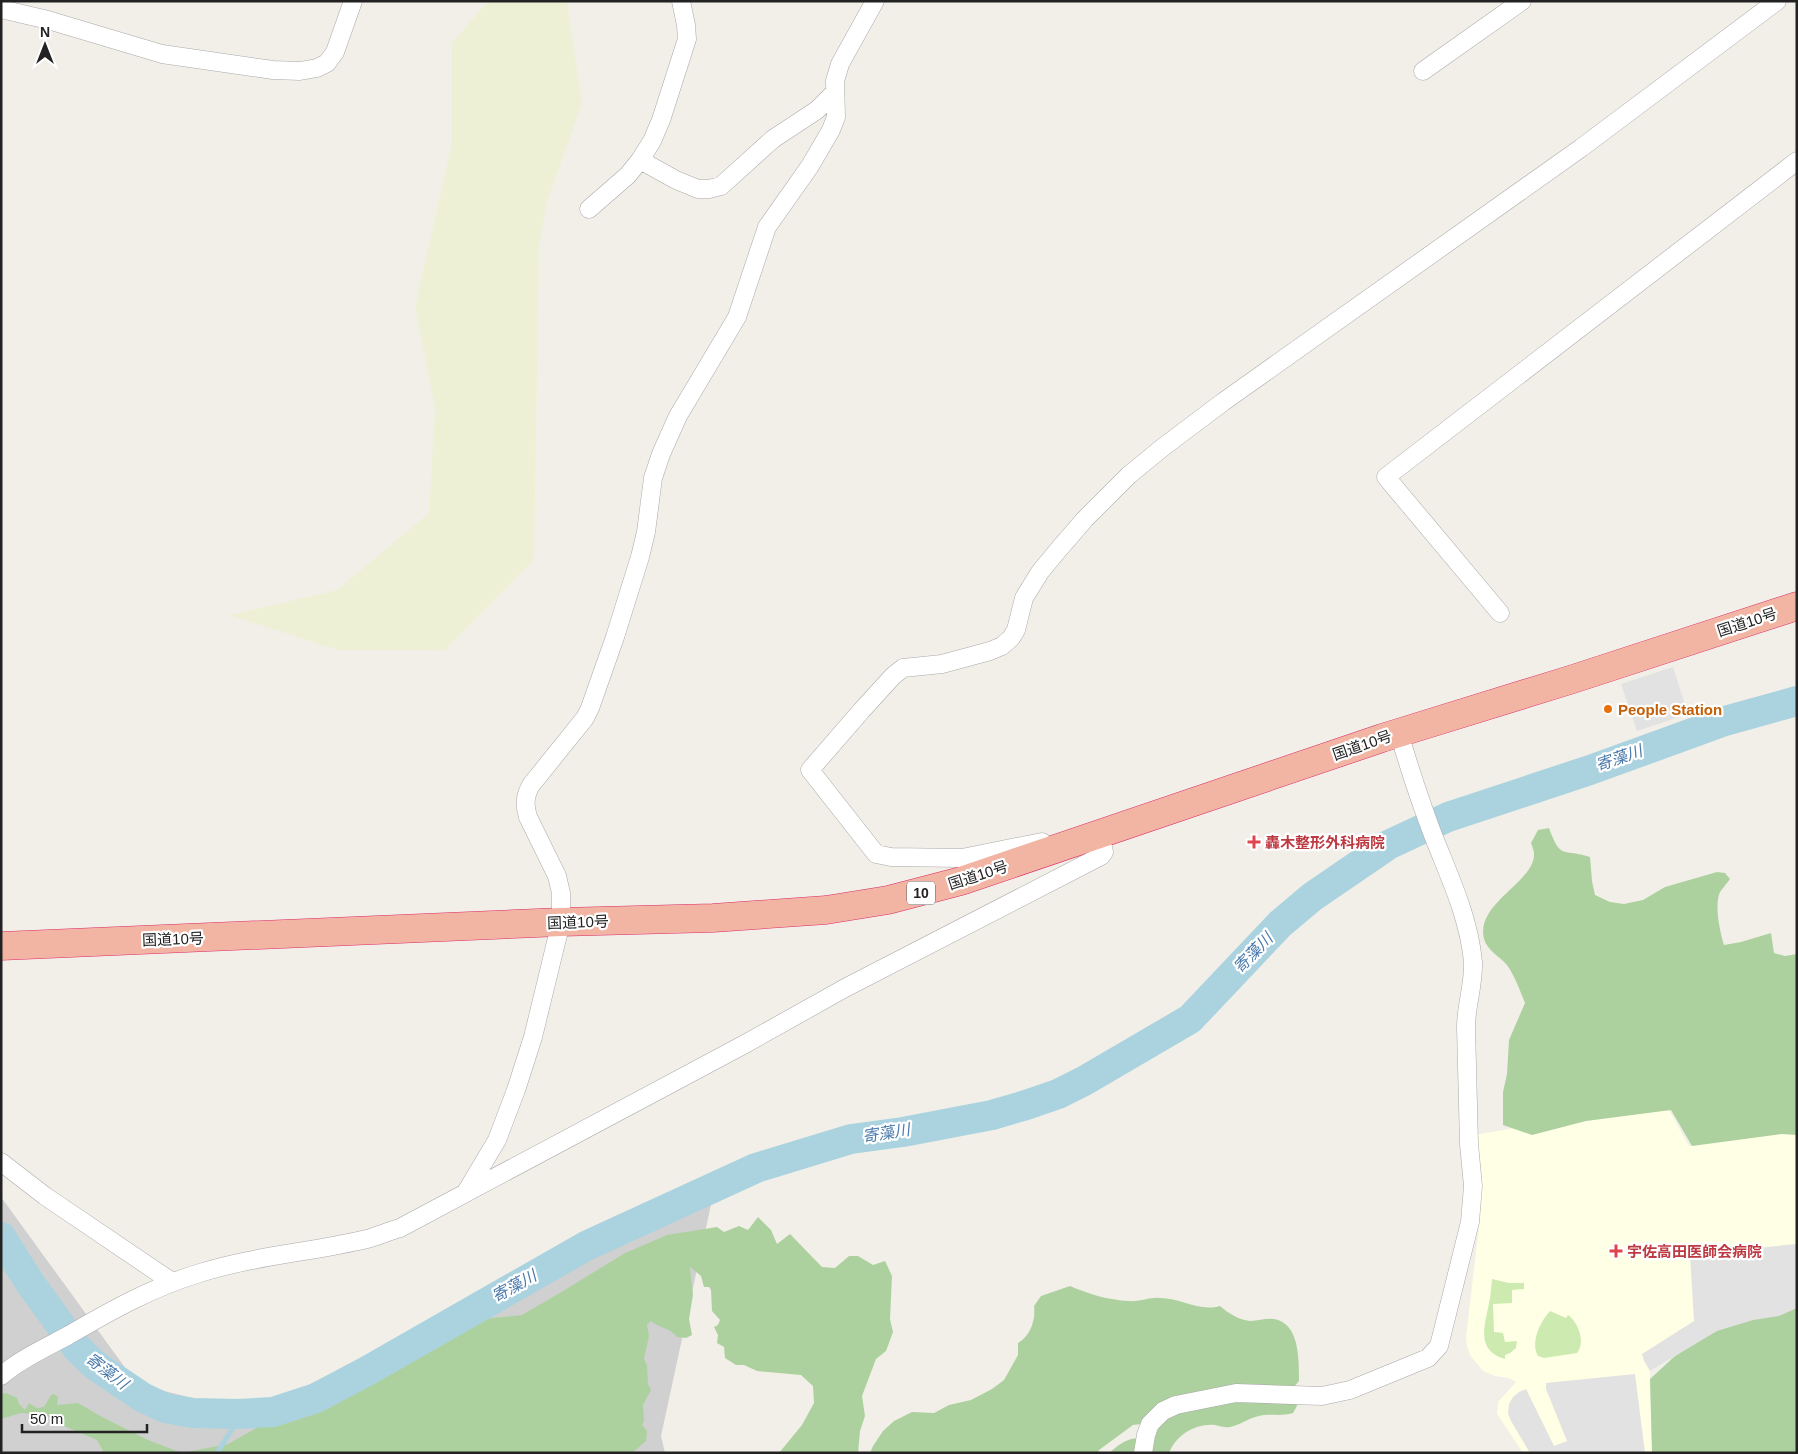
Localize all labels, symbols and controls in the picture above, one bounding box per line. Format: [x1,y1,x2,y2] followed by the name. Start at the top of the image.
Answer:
[20,20,70,70] north arrow
[40,24,50,40] text: N
[1715,604,1779,640] street label: 国道10号
[1618,701,1722,718] place label: People Station
[1602,703,1614,715] marker: People Station
[1330,727,1394,763] street label: 国道10号
[1594,742,1646,774] water label: 寄藻川
[1265,834,1385,851] place label: 轟木整形外科病院
[1247,835,1261,849] marker: 轟木整形外科病院
[946,857,1010,893] street label: 国道10号
[907,881,935,904] road number: 10
[547,912,609,932] street label: 国道10号
[1230,928,1277,976] water label: 寄藻川
[142,929,204,949] street label: 国道10号
[861,1121,913,1145] water label: 寄藻川
[1627,1243,1762,1260] place label: 宇佐高田医師会病院
[1609,1244,1623,1258] marker: 宇佐高田医師会病院
[489,1266,541,1305] water label: 寄藻川
[83,1350,133,1393] water label: 寄藻川
[22,1402,148,1434] scale bar
[30,1410,63,1427] text: 50 m

